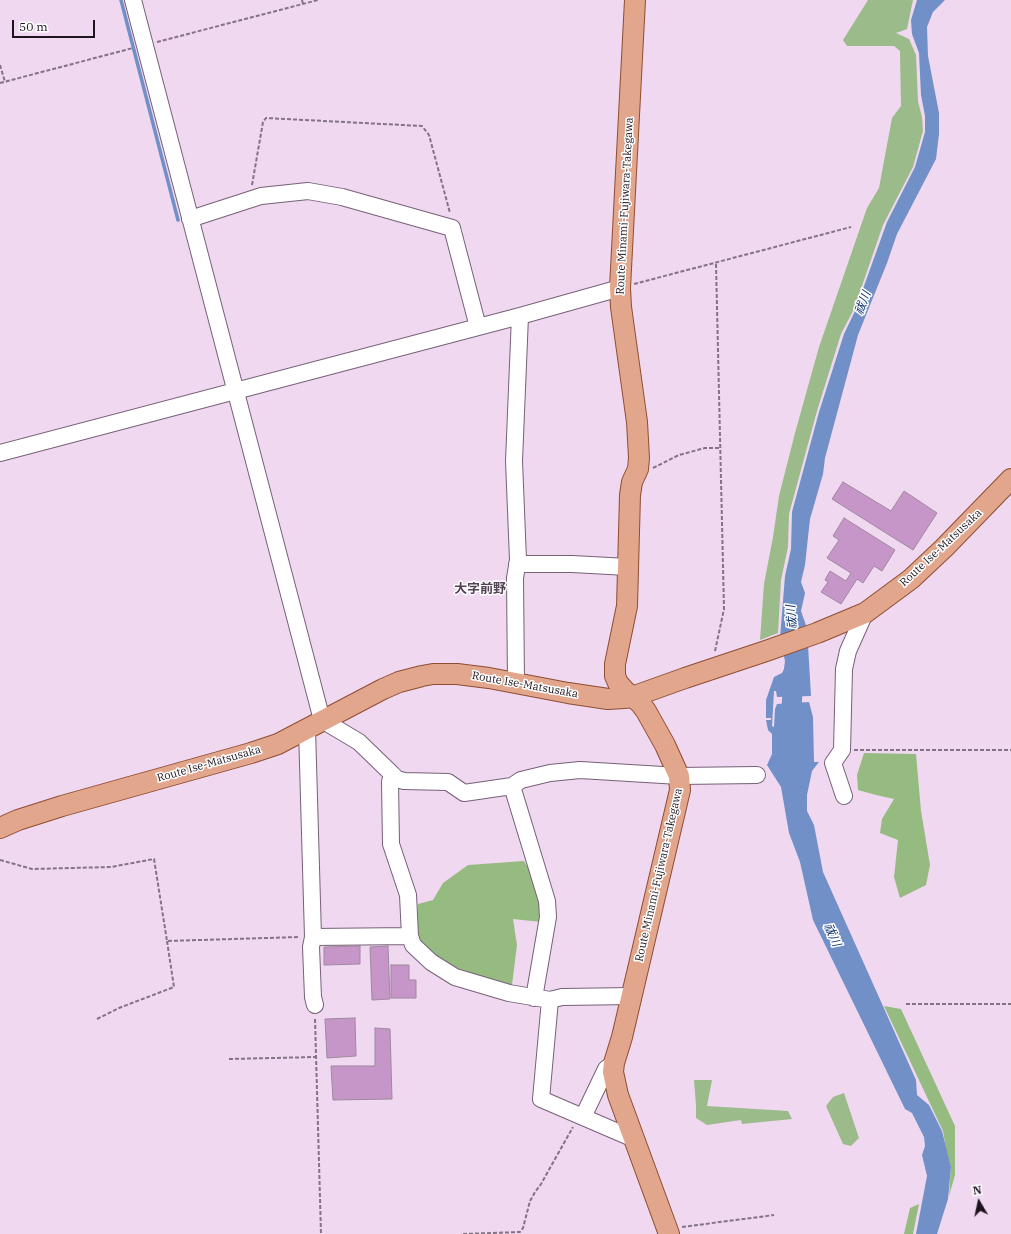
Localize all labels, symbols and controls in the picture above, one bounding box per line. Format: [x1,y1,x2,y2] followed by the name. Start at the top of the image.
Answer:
[14,12,97,38] scale bar
[19,19,48,34] text: 50 m
[614,117,636,295] street label: Route Minami-Fujiwara-Takegawa
[852,289,874,317] water label: 祓川
[897,507,985,589] street label: Route Ise-Matsusaka
[454,581,506,597] district label: 大字前野
[784,604,800,630] water label: 祓川
[471,669,579,701] street label: Route Ise-Matsusaka
[156,743,262,785] street label: Route Ise-Matsusaka
[633,787,685,963] street label: Route Minami-Fujiwara-Takegawa
[820,921,844,949] water label: 祓川
[959,1182,999,1222] north arrow
[972,1183,983,1198] text: N

